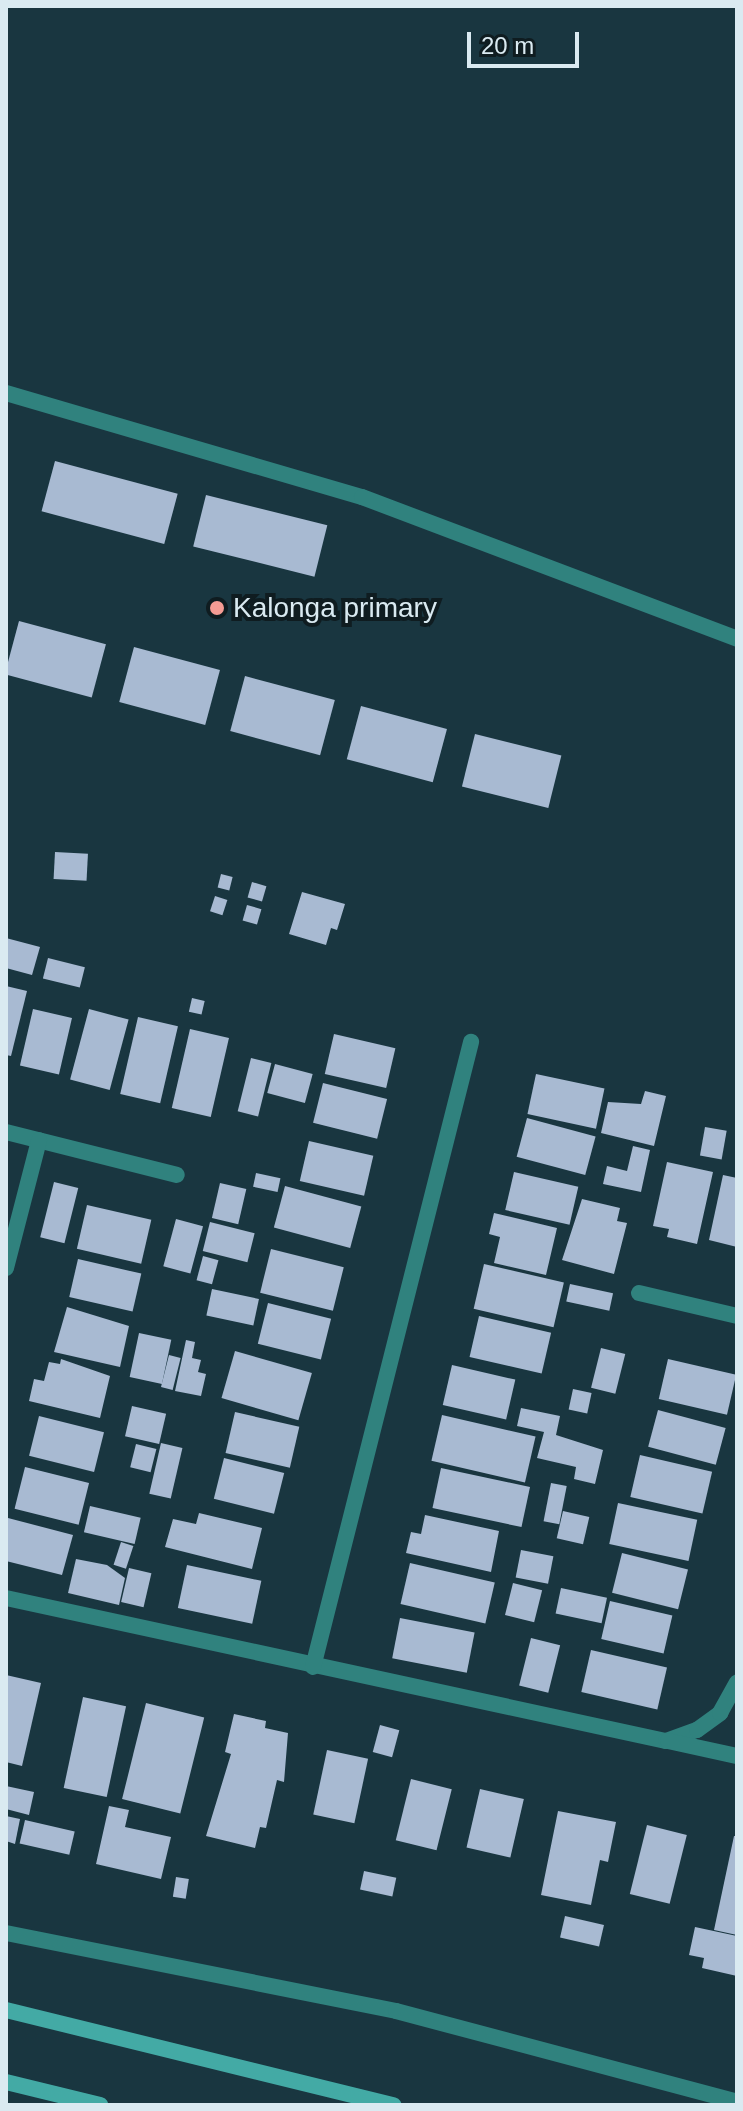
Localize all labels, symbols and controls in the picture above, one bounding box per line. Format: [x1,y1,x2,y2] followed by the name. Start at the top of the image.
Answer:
[471,16,583,66] scale bar
[481,32,534,59] text: 20 m
[233,591,437,625] place label: Kalonga primary
[208,599,226,617] marker: Kalonga primary

